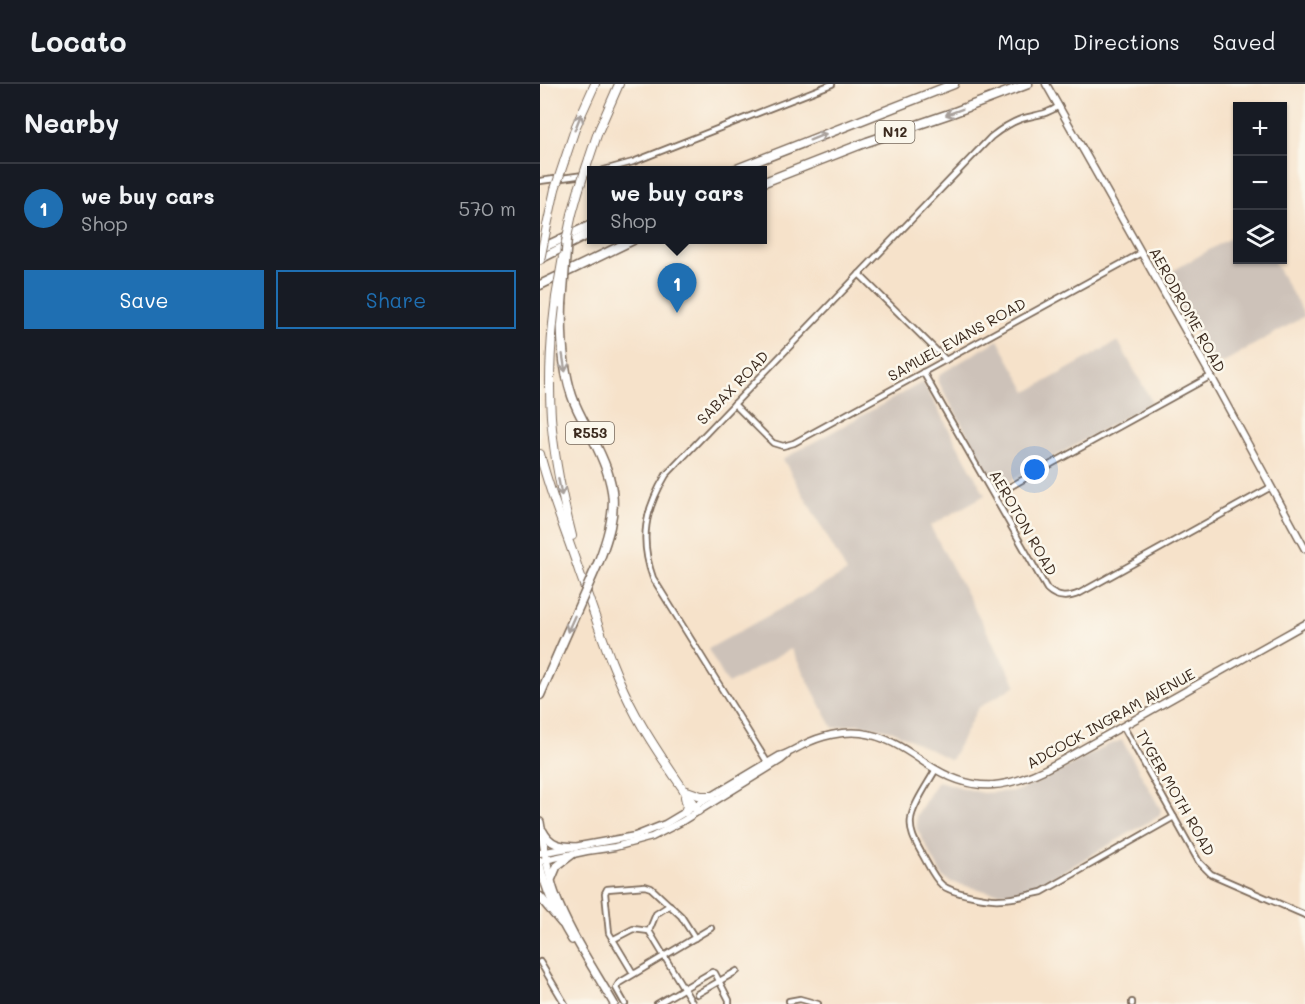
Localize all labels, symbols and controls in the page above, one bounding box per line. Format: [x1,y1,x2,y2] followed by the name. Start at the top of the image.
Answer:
[30,23,127,59] text: Locato
[997,28,1040,55] text: Map
[1073,28,1180,55] text: Directions
[1213,28,1275,55] text: Saved
[1233,102,1287,264] map controls
[1233,102,1287,156] button: +
[24,106,119,140] text: Nearby
[945,107,964,118] one-way arrow
[573,114,584,132] one-way arrow
[876,121,914,143] road number: N12
[808,131,826,142] one-way arrow
[1233,156,1287,210] button: −
[587,166,767,244] popup
[610,178,744,207] text: we buy cars
[81,181,215,210] text: we buy cars
[39,195,48,221] text: 1
[459,195,516,221] text: 570 m
[610,207,657,233] text: Shop
[81,210,128,236] text: Shop
[1233,210,1287,264] button: layers
[1145,244,1231,376] street label: AERODROME ROAD
[658,264,696,313] pin: 1
[24,270,264,329] button: Save
[276,270,516,329] button: Share
[884,293,1029,385] street label: SAMUEL EVANS ROAD
[692,346,773,429] street label: SABAX ROAD
[559,352,570,372] one-way arrow
[566,422,614,444] road number: R553
[1020,455,1049,484] your location
[986,466,1062,579] street label: AEROTON ROAD
[555,476,566,496] one-way arrow
[565,615,576,633] one-way arrow
[1023,663,1199,773] street label: ADCOCK INGRAM AVENUE
[1132,726,1220,859] street label: TYGER MOTH ROAD

